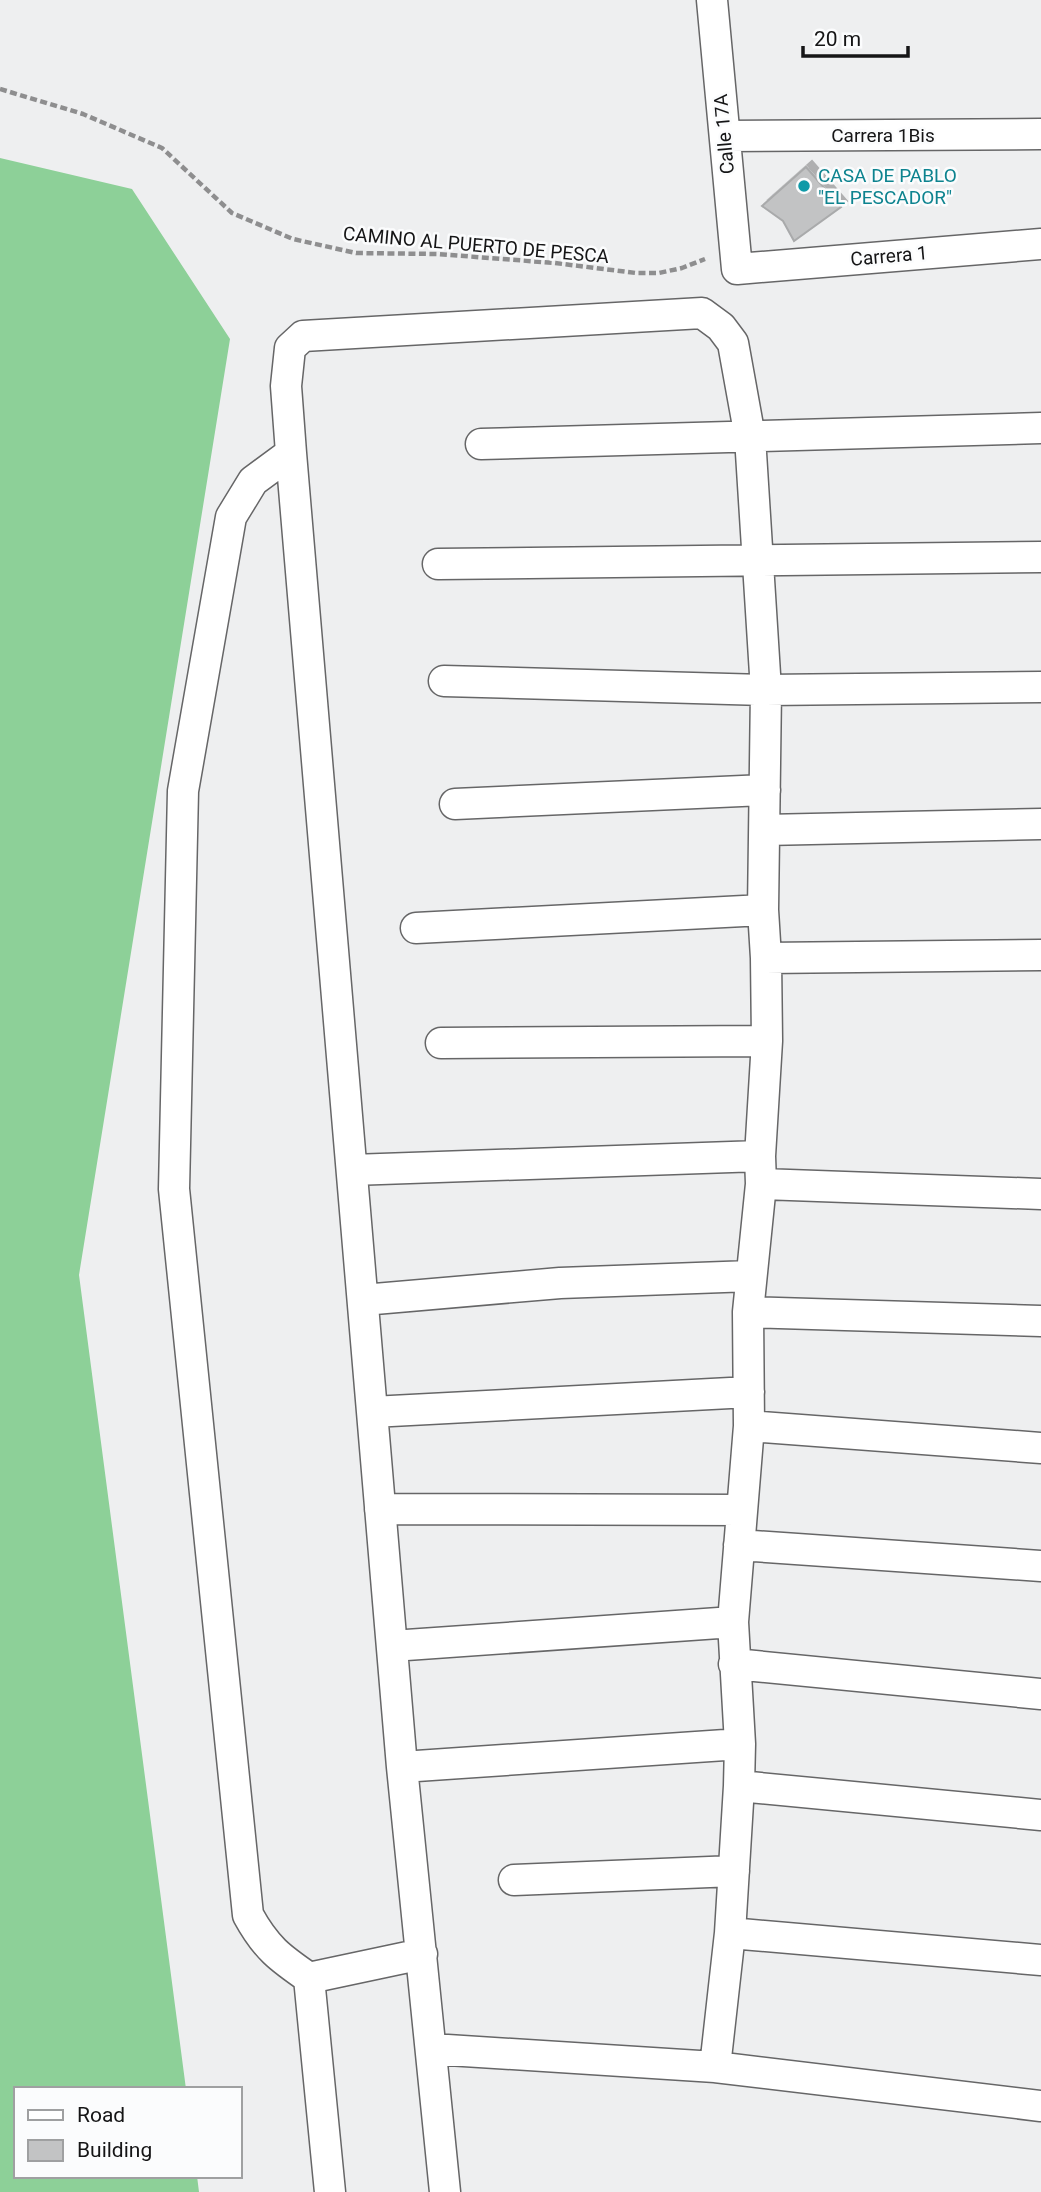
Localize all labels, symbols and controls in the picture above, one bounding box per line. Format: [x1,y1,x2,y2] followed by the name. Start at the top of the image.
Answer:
[803,14,908,58] scale bar
[814,27,861,51] text: 20 m
[709,92,739,175] street label: Calle 17A
[831,124,935,147] street label: Carrera 1Bis
[818,164,957,209] place label: CASA DE PABLO "EL PESCADOR"
[796,178,812,194] marker: CASA DE PABLO "EL PESCADOR"
[342,222,611,268] street label: CAMINO AL PUERTO DE PESCA
[850,241,928,271] street label: Carrera 1
[14,2087,242,2178] legend
[77,2103,125,2127] text: Road
[77,2138,152,2162] text: Building

